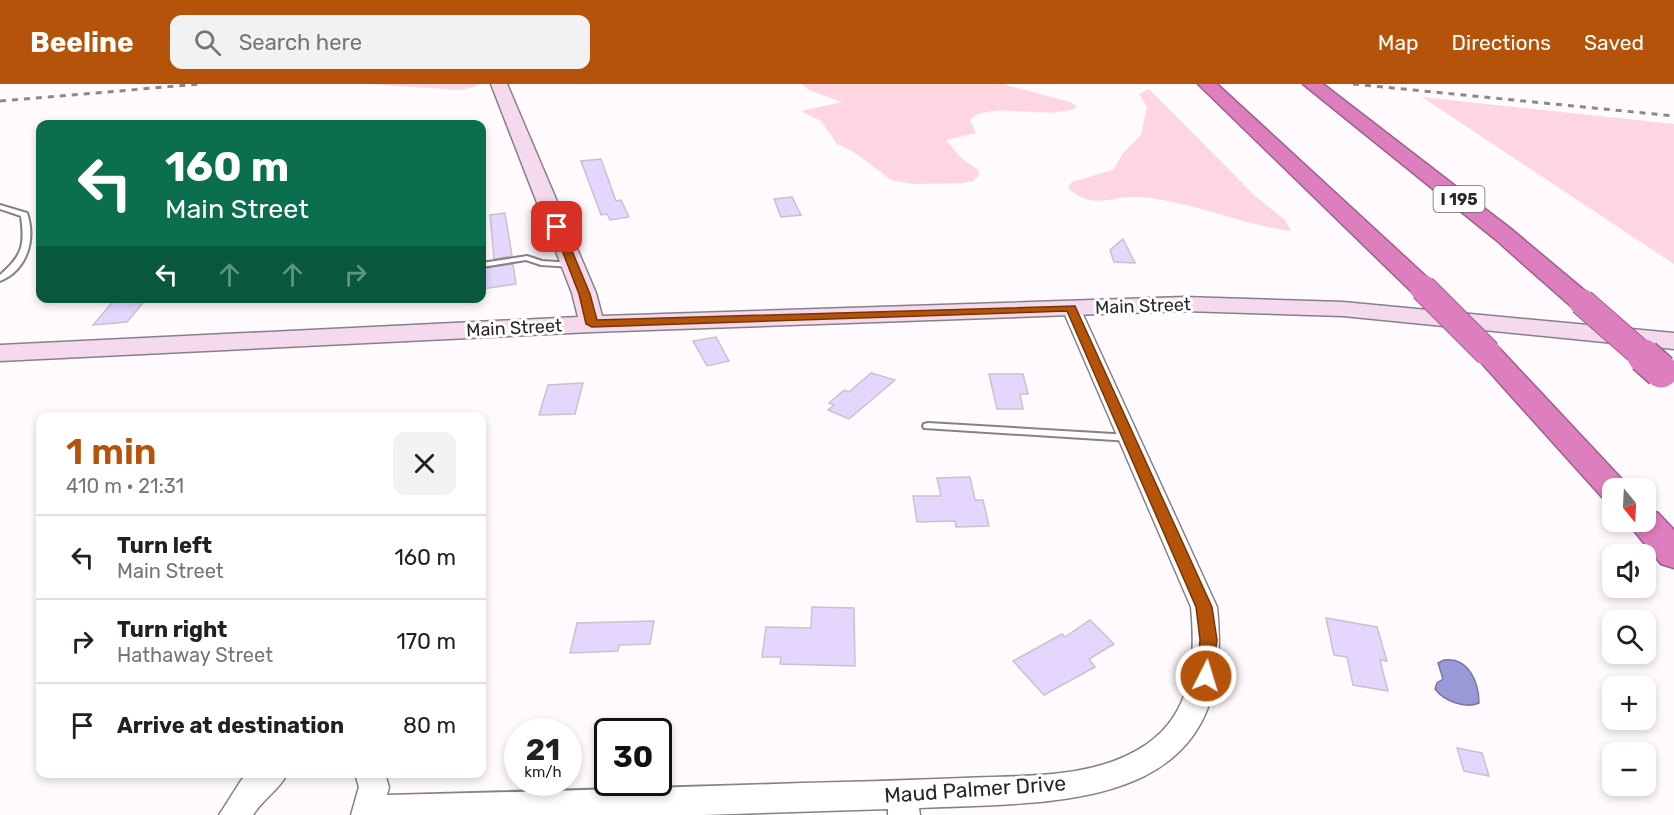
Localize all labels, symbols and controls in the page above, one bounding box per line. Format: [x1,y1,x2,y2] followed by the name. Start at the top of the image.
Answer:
[170,15,590,69] search box
[30,26,134,59] text: Beeline
[191,26,224,59] icon: search
[239,29,362,56] text: Search here
[1378,30,1419,55] text: Map
[1452,30,1551,55] text: Directions
[1584,30,1644,55] text: Saved
[165,142,289,192] text: 160 m
[66,144,144,222] icon: left
[1434,186,1484,212] road number: I 195
[165,193,309,225] text: Main Street
[531,201,582,252] pin
[540,210,573,243] icon: arrive
[150,258,183,291] icon: left
[213,258,246,291] icon: ahead
[276,258,309,291] icon: ahead
[339,258,372,291] icon: right
[1095,293,1191,319] street label: Main Street
[466,315,562,341] street label: Main Street
[66,430,157,473] text: 1 min
[393,432,456,495] button: close
[66,474,184,498] text: 410 m · 21:31
[1602,478,1656,532] north arrow
[1602,478,1656,796] map controls
[117,532,212,559] text: Turn left
[66,541,99,574] icon: left
[394,544,456,571] text: 160 m
[1602,544,1656,598] button: sound
[117,559,224,583] text: Main Street
[1602,610,1656,664] button: search
[117,616,227,643] text: Turn right
[66,625,99,658] icon: right
[396,628,456,655] text: 170 m
[117,643,273,667] text: Hathaway Street
[1174,644,1238,708] position arrow
[1602,676,1656,730] button: +
[66,709,99,742] icon: arrive
[117,712,344,739] text: Arrive at destination
[403,712,456,739] text: 80 m
[594,718,672,796] speed limit sign: 30
[526,732,560,768] text: 21
[1602,742,1656,796] button: −
[524,763,562,781] text: km/h
[883,770,1067,808] street label: Maud Palmer Drive

